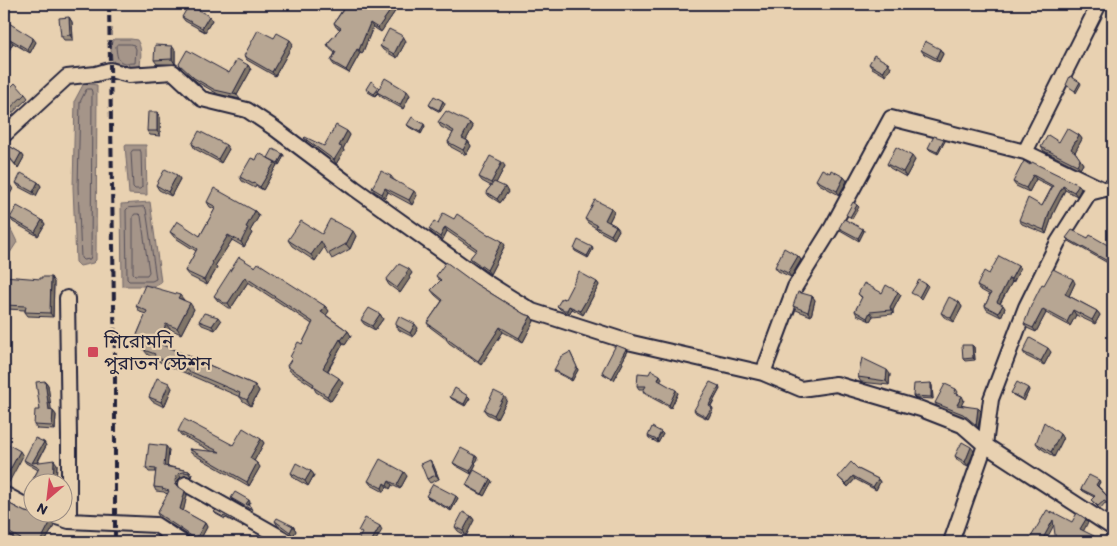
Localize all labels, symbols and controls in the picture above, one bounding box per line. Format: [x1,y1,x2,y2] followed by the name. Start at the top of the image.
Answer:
[103,330,212,375] place label: শিরোমনি পুরাতন স্টেশন
[86,345,100,359] marker: শিরোমনি পুরাতন স্টেশন
[22,474,72,524] north arrow
[34,499,50,519] text: N

